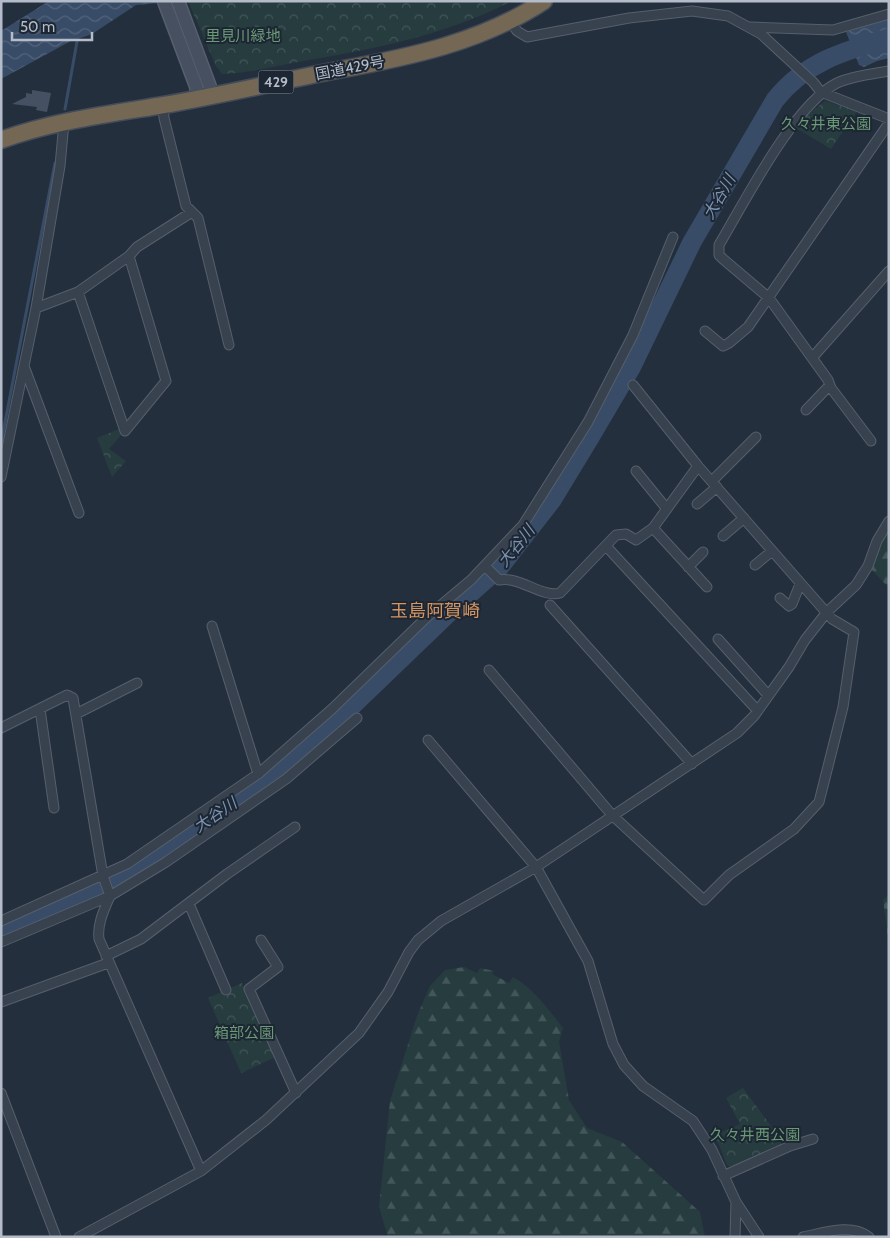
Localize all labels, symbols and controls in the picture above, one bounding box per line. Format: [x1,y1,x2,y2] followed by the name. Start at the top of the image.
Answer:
[12,10,92,42] scale bar
[20,18,55,36] text: 50 m
[205,27,281,45] park label: 里見川緑地
[314,52,386,84] street label: 国道429号
[258,70,294,94] road number: 429
[781,115,871,133] park label: 久々井東公園
[699,170,740,223] water label: 大谷川
[494,520,540,571] water label: 大谷川
[390,600,480,622] district label: 玉島阿賀崎
[190,793,242,836] water label: 大谷川
[214,1024,274,1042] park label: 箱部公園
[710,1126,800,1144] park label: 久々井西公園

